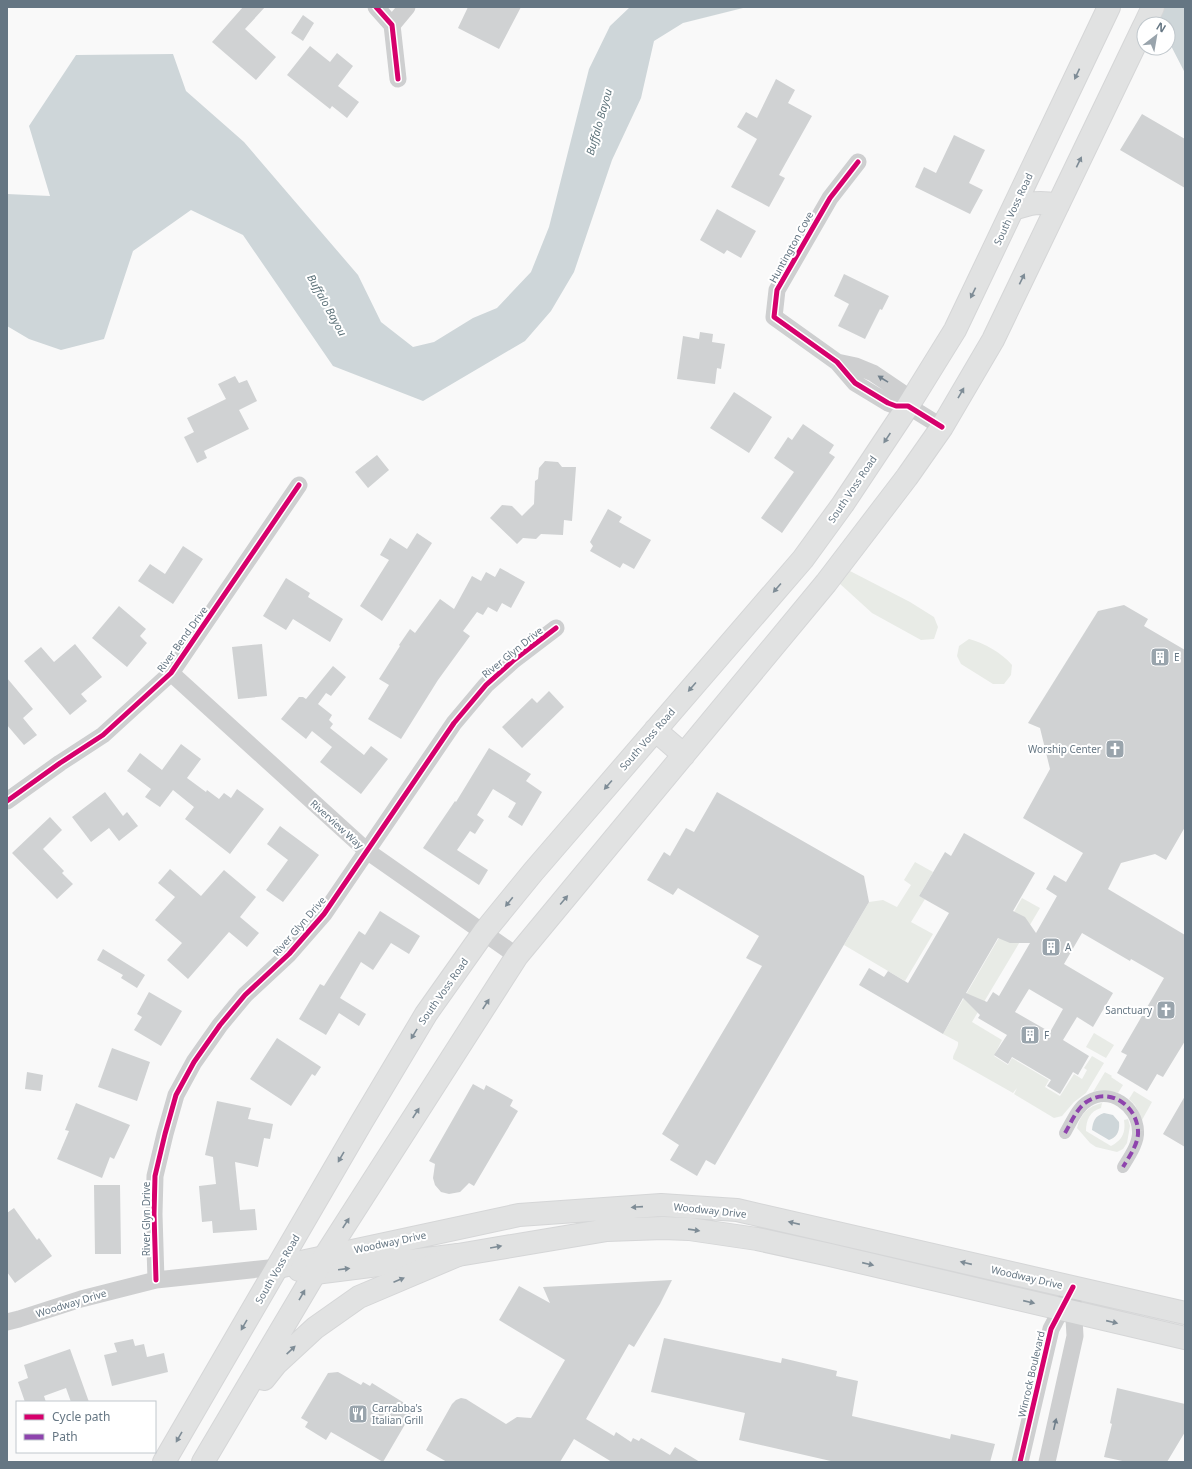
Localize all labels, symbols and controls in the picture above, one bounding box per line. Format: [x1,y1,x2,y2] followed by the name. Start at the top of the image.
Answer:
[1136,16,1176,56] north arrow
[1154,18,1169,36] text: N
[1074,69,1080,80] one-way arrow
[582,86,615,157] water label: Buffalo Bayou
[1076,156,1082,167] one-way arrow
[990,171,1036,247] street label: South Voss Road
[766,208,817,285] street label: Huntington Cove
[304,271,351,339] water label: Buffalo Bayou
[1019,273,1026,285] one-way arrow
[970,287,976,299] one-way arrow
[877,375,888,382] one-way arrow
[958,388,965,399] one-way arrow
[883,433,891,443] one-way arrow
[824,453,880,525] street label: South Voss Road
[773,583,782,594] one-way arrow
[153,603,211,675] street label: River Bend Drive
[479,623,546,681] street label: River Glyn Drive
[1149,646,1171,668] building icon: E
[1174,650,1180,664] place label: E
[688,681,697,692] one-way arrow
[616,705,678,773] street label: South Voss Road
[1104,738,1126,760] church icon: Worship Center
[1028,742,1101,756] place label: Worship Center
[603,780,612,791] one-way arrow
[307,796,367,852] street label: Riverview Way
[269,893,329,959] street label: River Glyn Drive
[559,894,568,905] one-way arrow
[504,897,513,908] one-way arrow
[1040,936,1062,958] building icon: A
[1065,940,1072,954] place label: A
[415,955,471,1027] street label: South Voss Road
[482,999,490,1009] one-way arrow
[1155,999,1177,1021] church icon: Sanctuary
[1105,1003,1153,1017] place label: Sanctuary
[1019,1024,1041,1046] building icon: F
[411,1028,418,1040] one-way arrow
[1044,1028,1049,1042] place label: F
[412,1108,420,1118] one-way arrow
[338,1151,345,1163] one-way arrow
[139,1181,153,1256] street label: River Glyn Drive
[673,1199,748,1221] street label: Woodway Drive
[631,1203,643,1210] one-way arrow
[342,1218,350,1228] one-way arrow
[787,1220,800,1226] one-way arrow
[353,1227,428,1256] street label: Woodway Drive
[688,1227,700,1233] one-way arrow
[251,1232,303,1306] street label: South Voss Road
[490,1244,502,1250] one-way arrow
[960,1259,973,1265] one-way arrow
[862,1262,875,1268] one-way arrow
[990,1262,1065,1292] street label: Woodway Drive
[338,1266,350,1272] one-way arrow
[394,1276,406,1282] one-way arrow
[34,1285,108,1320] street label: Woodway Drive
[299,1289,306,1301] one-way arrow
[1023,1299,1035,1305] one-way arrow
[241,1319,248,1331] one-way arrow
[1106,1319,1118,1325] one-way arrow
[1014,1329,1048,1419] street label: Winrock Boulevard
[286,1345,296,1355] one-way arrow
[16,1401,156,1453] legend
[372,1401,423,1427] place label: Carrabba's Italian Grill
[347,1403,369,1425] restaurant icon: Carrabba's Italian Grill
[52,1408,110,1425] text: Cycle path
[1053,1418,1059,1430] one-way arrow
[52,1428,78,1445] text: Path
[175,1431,182,1443] one-way arrow

